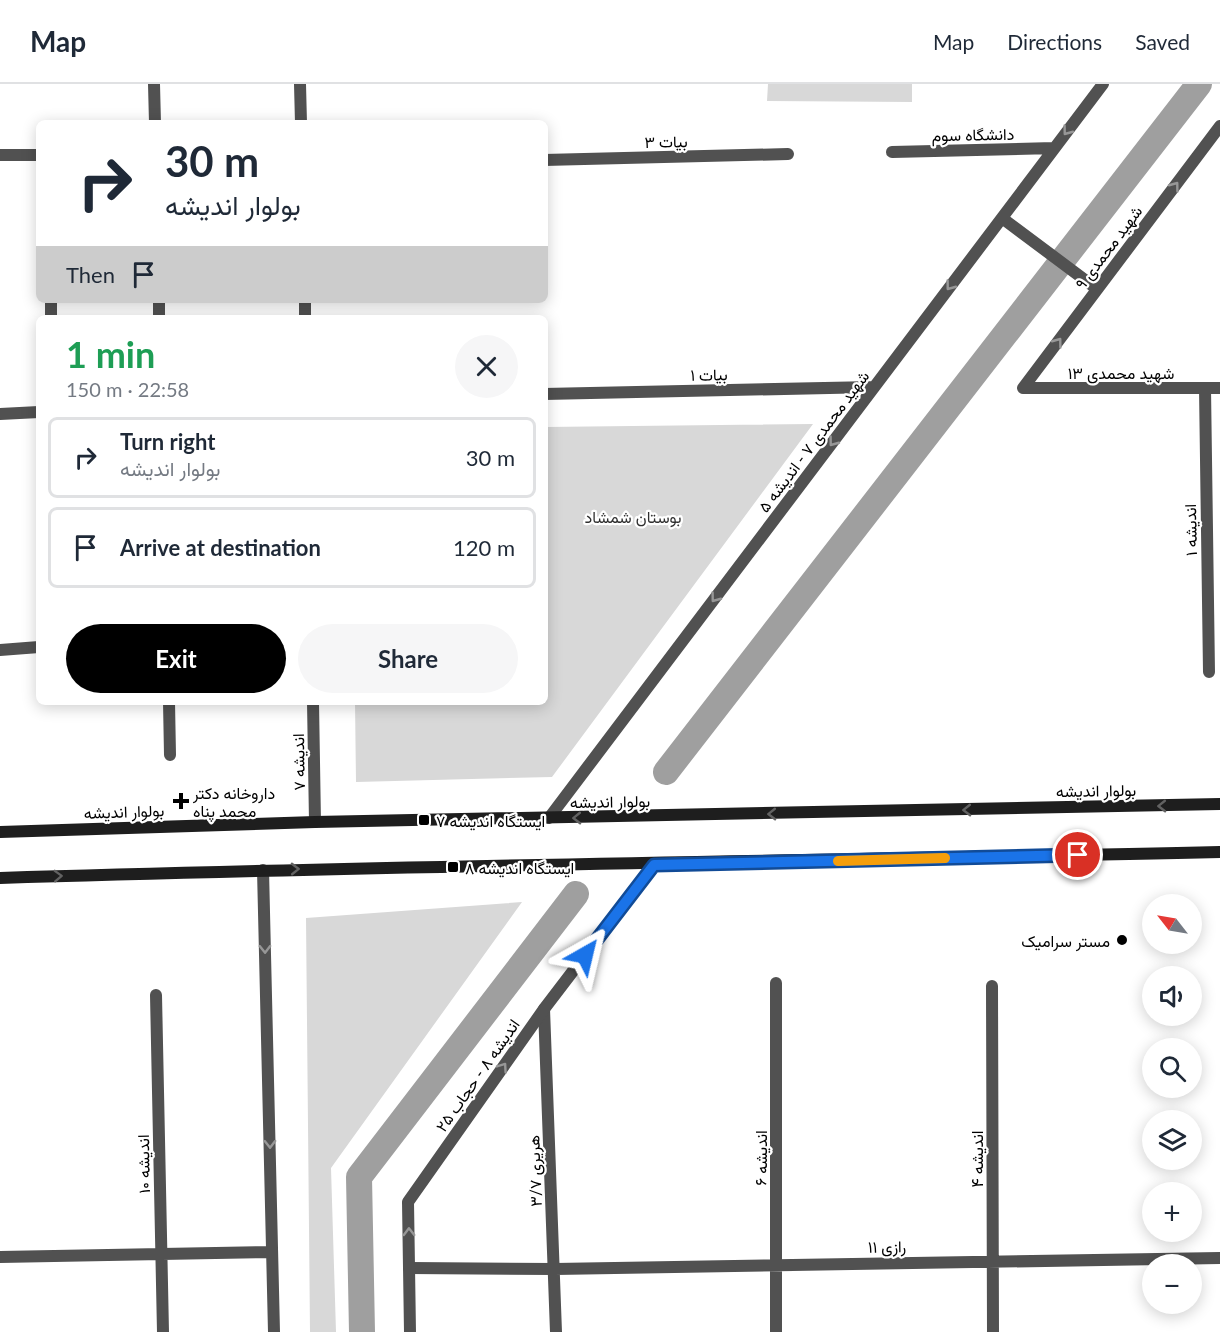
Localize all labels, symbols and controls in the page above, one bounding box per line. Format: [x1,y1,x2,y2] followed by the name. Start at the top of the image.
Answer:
[30,24,86,58] text: Map
[933,29,974,54] text: Map
[1007,29,1102,54] text: Directions
[1135,29,1190,54] text: Saved
[932,124,1014,146] street label: دانشگاه سوم
[1064,124,1075,135] one-way arrow
[644,131,688,152] street label: بیات ۳
[165,136,259,186] text: 30 m
[66,144,144,222] icon: right
[1168,181,1179,192] one-way arrow
[165,188,301,221] text: بولوار اندیشه
[1071,202,1147,294] street label: شهید محمدی ۹
[127,258,160,291] icon: arrive
[66,261,115,288] text: Then
[946,280,957,291] one-way arrow
[66,332,155,376] text: 1 min
[455,335,518,398] button: close
[1050,337,1061,348] one-way arrow
[1068,363,1174,384] street label: شهید محمدی ۱۳
[690,364,728,385] street label: بیات ۱
[754,367,874,517] street label: شهید محمدی ۷ - اندیشه ۵
[66,377,189,401] text: 150 m · 22:58
[120,428,215,455] text: Turn right
[829,435,840,446] one-way arrow
[69,441,102,474] icon: right
[466,444,515,471] text: 30 m
[120,456,221,480] text: بولوار اندیشه
[1180,504,1201,556] street label: اندیشه ۱
[585,507,681,528] park label: بوستان شمشاد
[69,531,102,564] icon: arrive
[120,534,321,561] text: Arrive at destination
[453,534,515,561] text: 120 m
[712,591,723,602] one-way arrow
[66,624,286,693] button: Exit
[298,624,518,693] button: Share
[288,733,309,791] street label: اندیشه ۷
[1056,780,1136,802] street label: بولوار اندیشه
[192,783,275,823] place label: داروخانه دکتر محمد پناه
[570,791,650,813] street label: بولوار اندیشه
[174,794,188,808] marker: داروخانه دکتر محمد پناه
[1157,799,1166,812] one-way arrow
[83,800,165,824] street label: بولوار اندیشه
[962,803,971,816] one-way arrow
[767,807,776,820] one-way arrow
[436,811,545,831] place label: ایستگاه اندیشه ۷
[572,811,581,824] one-way arrow
[417,813,431,827] marker: ایستگاه اندیشه ۷
[1052,829,1103,880] pin
[1061,838,1094,871] icon: arrive
[465,858,574,878] place label: ایستگاه اندیشه ۸
[446,860,460,874] marker: ایستگاه اندیشه ۸
[291,863,300,876] one-way arrow
[54,870,63,883] one-way arrow
[1142,894,1202,954] north arrow
[1142,894,1202,1314] map controls
[553,923,617,987] position arrow
[1021,931,1110,952] place label: مستر سرامیک
[1115,933,1129,947] marker: مستر سرامیک
[259,945,271,954] one-way arrow
[1142,966,1202,1026] button: sound
[431,1015,524,1135] street label: اندیشه ۸ - حجاب ۲۵
[1142,1038,1202,1098] button: search
[496,1062,507,1073] one-way arrow
[1142,1110,1202,1170] button: layers
[751,1130,771,1186] street label: اندیشه ۶
[967,1131,987,1187] street label: اندیشه ۴
[133,1134,154,1194] street label: اندیشه ۱۰
[523,1135,547,1207] street label: هریری ۳/۷
[263,1140,276,1149] one-way arrow
[1142,1182,1202,1242] button: +
[402,1227,415,1236] one-way arrow
[868,1236,906,1258] street label: رازی ۱۱
[1142,1254,1202,1314] button: −

